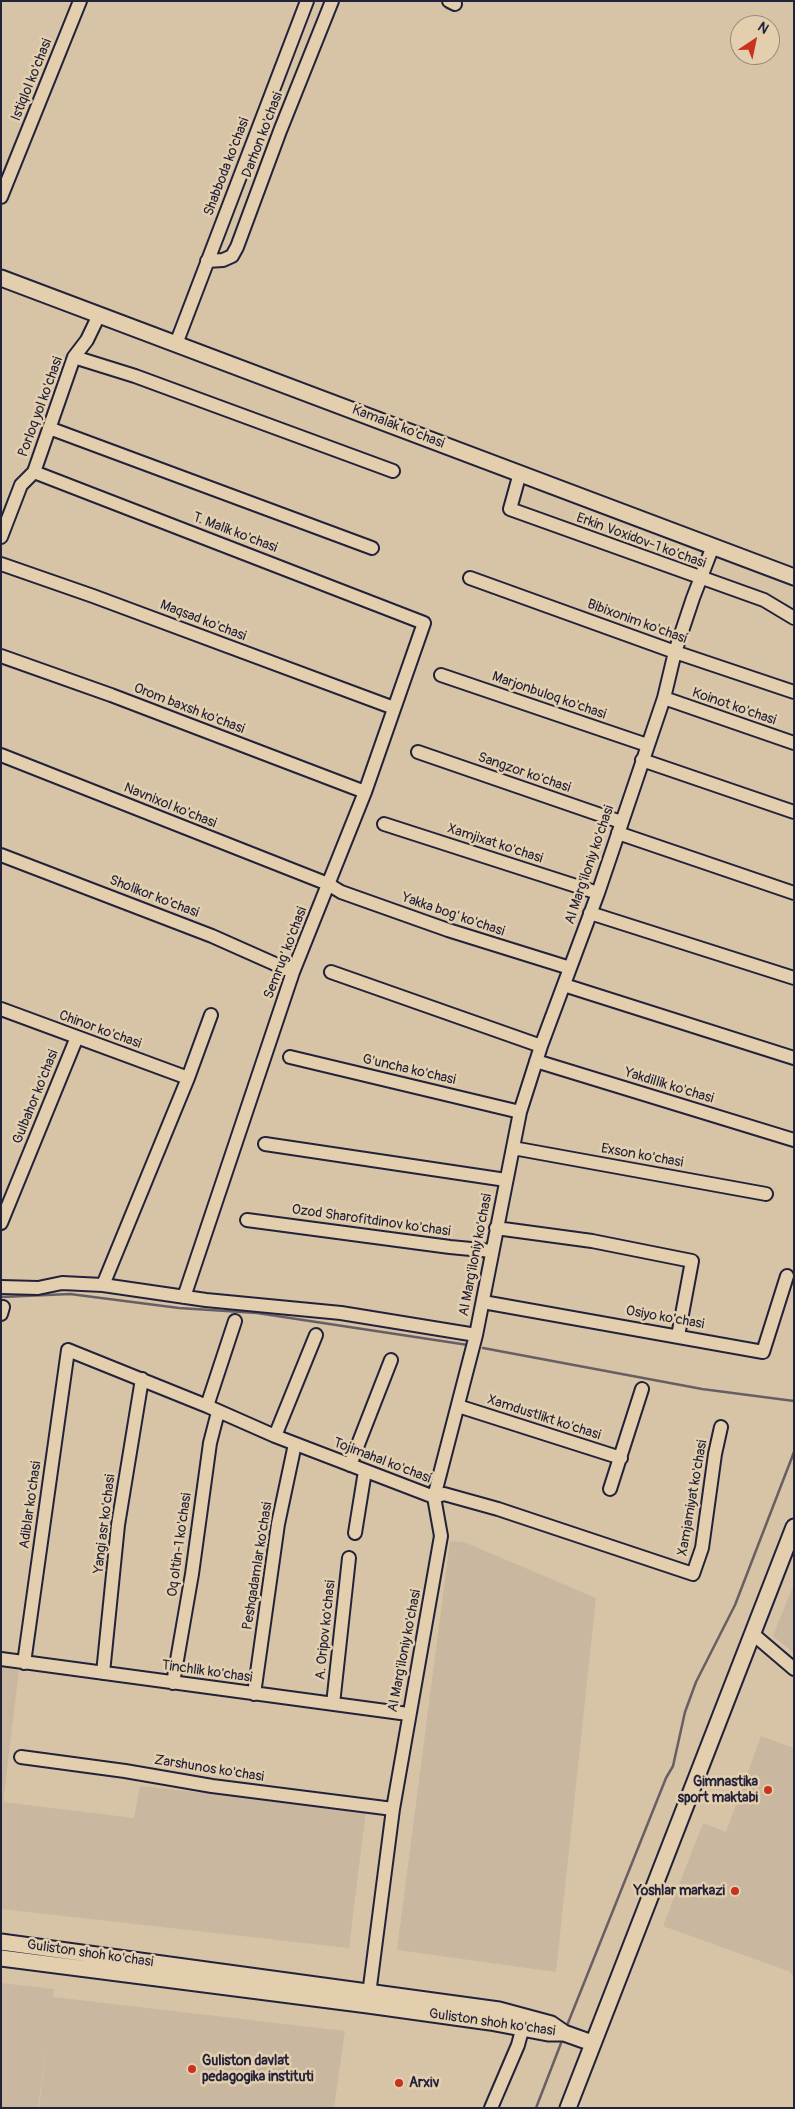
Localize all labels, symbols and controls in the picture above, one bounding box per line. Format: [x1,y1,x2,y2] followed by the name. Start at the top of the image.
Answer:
[730,15,780,65] north arrow
[754,18,772,38] text: N
[8,36,56,124] street label: Istiqlol ko'chasi
[239,90,287,180] street label: Darhon ko'chasi
[201,115,253,219] street label: Shabboda ko'chasi
[15,355,67,459] street label: Porloq yol ko'chasi
[349,402,447,452] street label: Kamalak ko'chasi
[190,509,280,557] street label: T. Malik ko'chasi
[574,510,708,572] street label: Erkin Voxidov-1 ko'chasi
[585,596,689,648] street label: Bibixonim ko'chasi
[158,597,248,645] street label: Maqsad ko'chasi
[490,669,608,723] street label: Marjonbuloq ko'chasi
[131,680,247,738] street label: Orom baxsh ko'chasi
[690,685,778,729] street label: Koinot ko'chasi
[475,749,573,797] street label: Sangzor ko'chasi
[121,780,219,832] street label: Navnixol ko'chasi
[562,803,618,927] street label: Al Marg'iloniy ko'chasi
[445,821,545,867] street label: Xamjixat ko'chasi
[107,872,201,922] street label: Sholikor ko'chasi
[399,890,507,940] street label: Yakka bog' ko'chasi
[261,905,311,1001] street label: Semrug' ko'chasi
[56,1007,144,1053] street label: Chinor ko'chasi
[9,1047,63,1147] street label: Gulbahor ko'chasi
[361,1051,457,1089] street label: G'uncha ko'chasi
[622,1064,716,1108] street label: Yakdillik ko'chasi
[600,1141,684,1171] street label: Exson ko'chasi
[456,1192,496,1318] street label: Al Marg'iloniy ko'chasi
[290,1202,452,1240] street label: Ozod Sharofitdinov ko'chasi
[625,1303,705,1333] street label: Osiyo ko'chasi
[485,1392,603,1444] street label: Xamdustlikt ko'chasi
[331,1435,433,1487] street label: Tojimahal ko'chasi
[675,1439,711,1557] street label: Xamjamiyat ko'chasi
[17,1460,45,1550] street label: Adiblar ko'chasi
[91,1473,119,1575] street label: Yangi asr ko'chasi
[164,1492,196,1598] street label: Oq oltin-1 ko'chasi
[240,1501,276,1631] street label: Peshqadamlar ko'chasi
[312,1579,340,1681] street label: A. Oripov ko'chasi
[385,1588,425,1714] street label: Al Marg'iloniy ko'chasi
[161,1657,253,1687] street label: Tinchlik ko'chasi
[153,1752,265,1786] street label: Zarshunos ko'chasi
[678,1774,758,1806] place label: Gimnastika sport maktabi
[762,1784,774,1796] marker: Gimnastika sport maktabi
[634,1883,725,1899] place label: Yoshlar markazi
[729,1885,741,1897] marker: Yoshlar markazi
[26,1937,154,1971] street label: Guliston shoh ko'chasi
[428,2006,556,2040] street label: Guliston shoh ko'chasi
[202,2053,314,2086] place label: Guliston davlat pedagogika instituti
[186,2063,198,2075] marker: Guliston davlat pedagogika instituti
[409,2075,439,2091] place label: Arxiv
[393,2077,405,2089] marker: Arxiv

